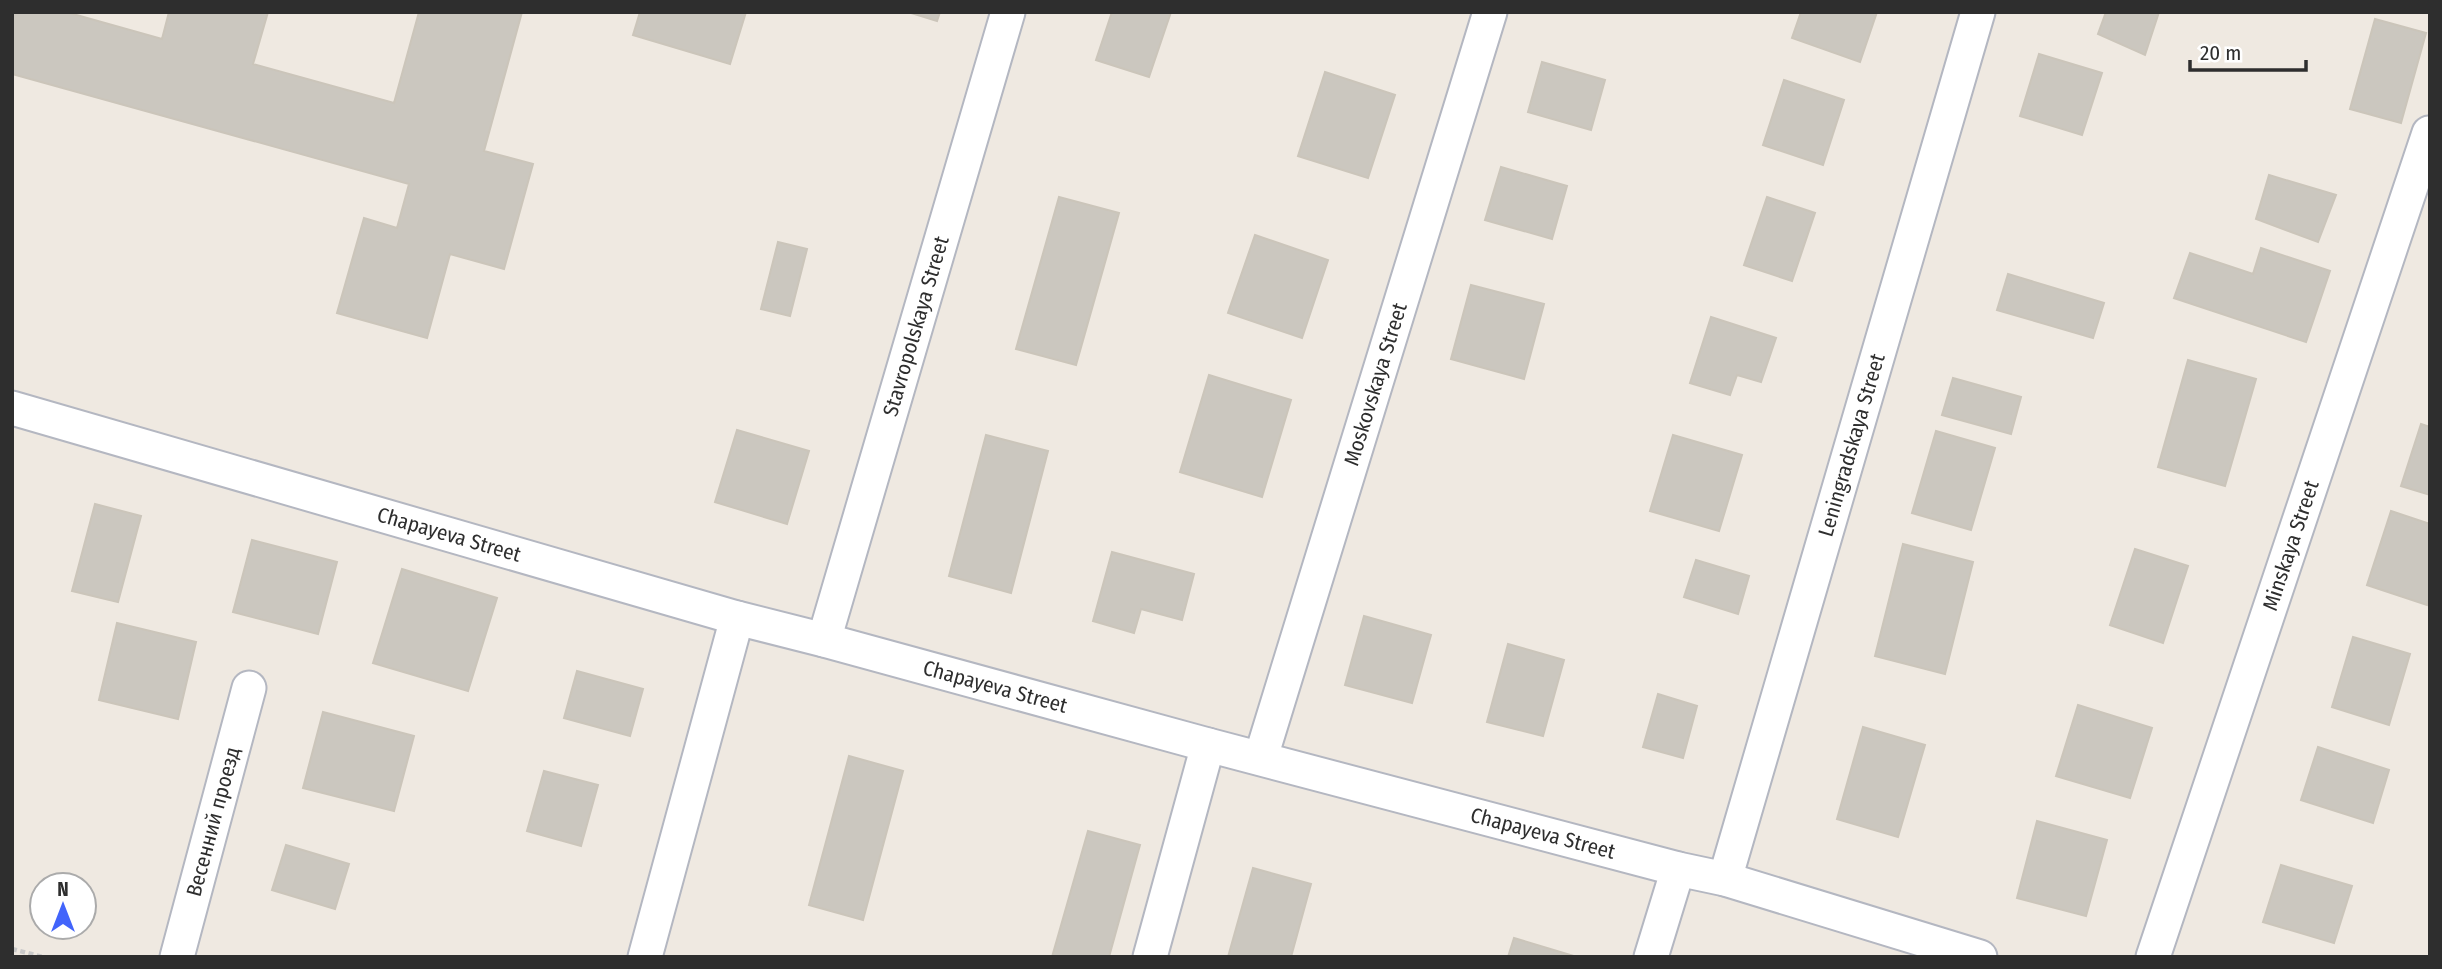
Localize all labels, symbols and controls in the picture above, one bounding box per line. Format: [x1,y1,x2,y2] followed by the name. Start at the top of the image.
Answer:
[2190,28,2306,72] scale bar
[2200,40,2241,66] text: 20 m
[877,233,955,419] street label: Stavropolskaya Street
[1338,299,1413,469] street label: Moskovskaya Street
[1813,351,1891,540] street label: Leningradskaya Street
[2257,477,2325,614] street label: Minskaya Street
[374,501,524,568] street label: Chapayeva Street
[920,655,1070,719] street label: Chapayeva Street
[181,744,246,899] street label: Весенний проезд
[1468,802,1618,865] street label: Chapayeva Street
[28,871,98,941] north arrow
[57,878,69,901] text: N

